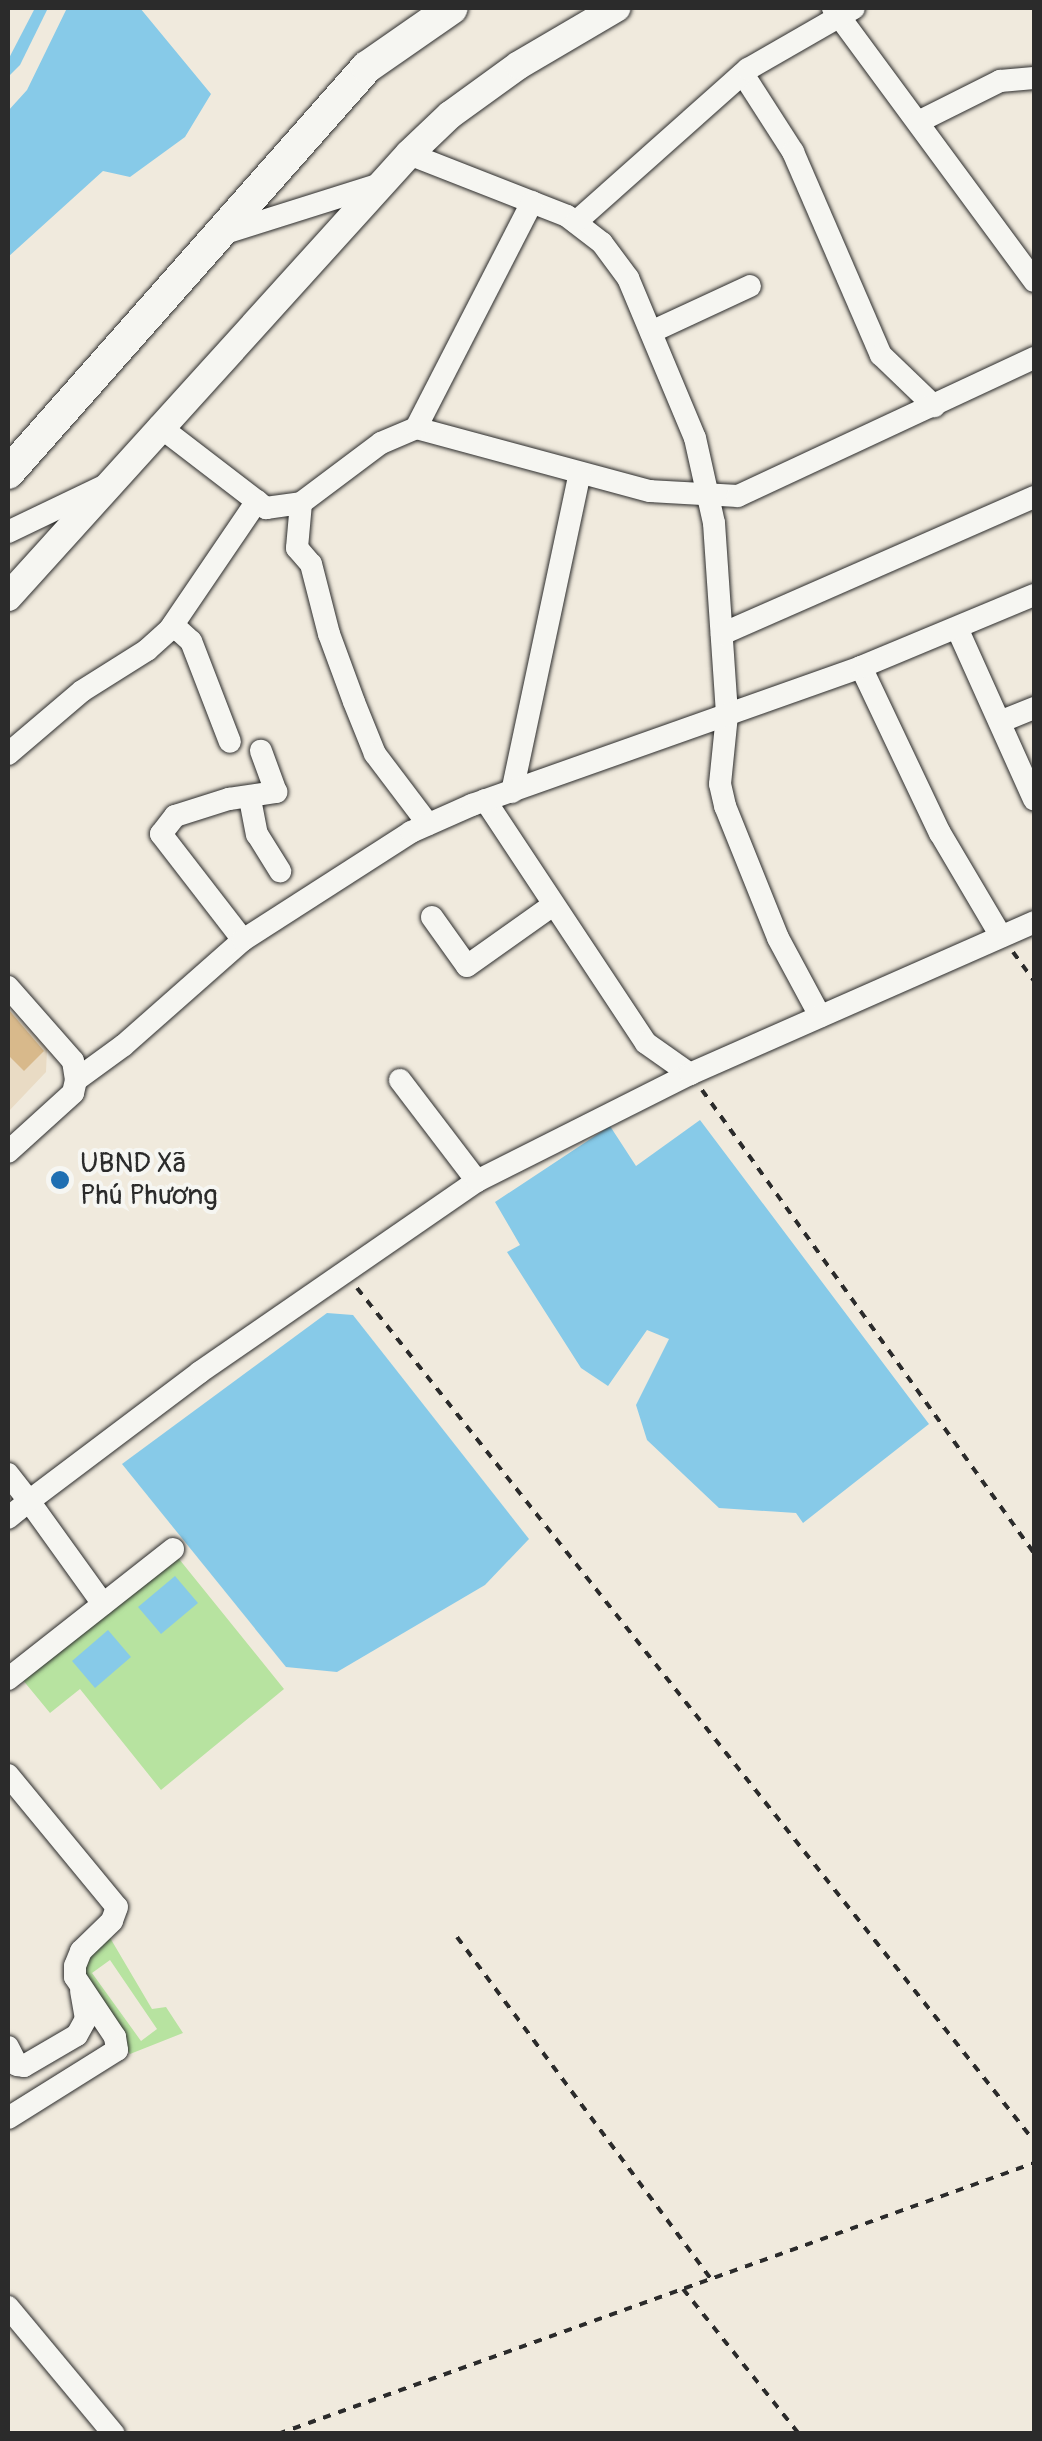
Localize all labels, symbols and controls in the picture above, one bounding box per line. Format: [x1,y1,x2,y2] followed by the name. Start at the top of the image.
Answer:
[80,1147,217,1213] place label: UBND Xã Phú Phương
[49,1169,71,1191] marker: UBND Xã Phú Phương

